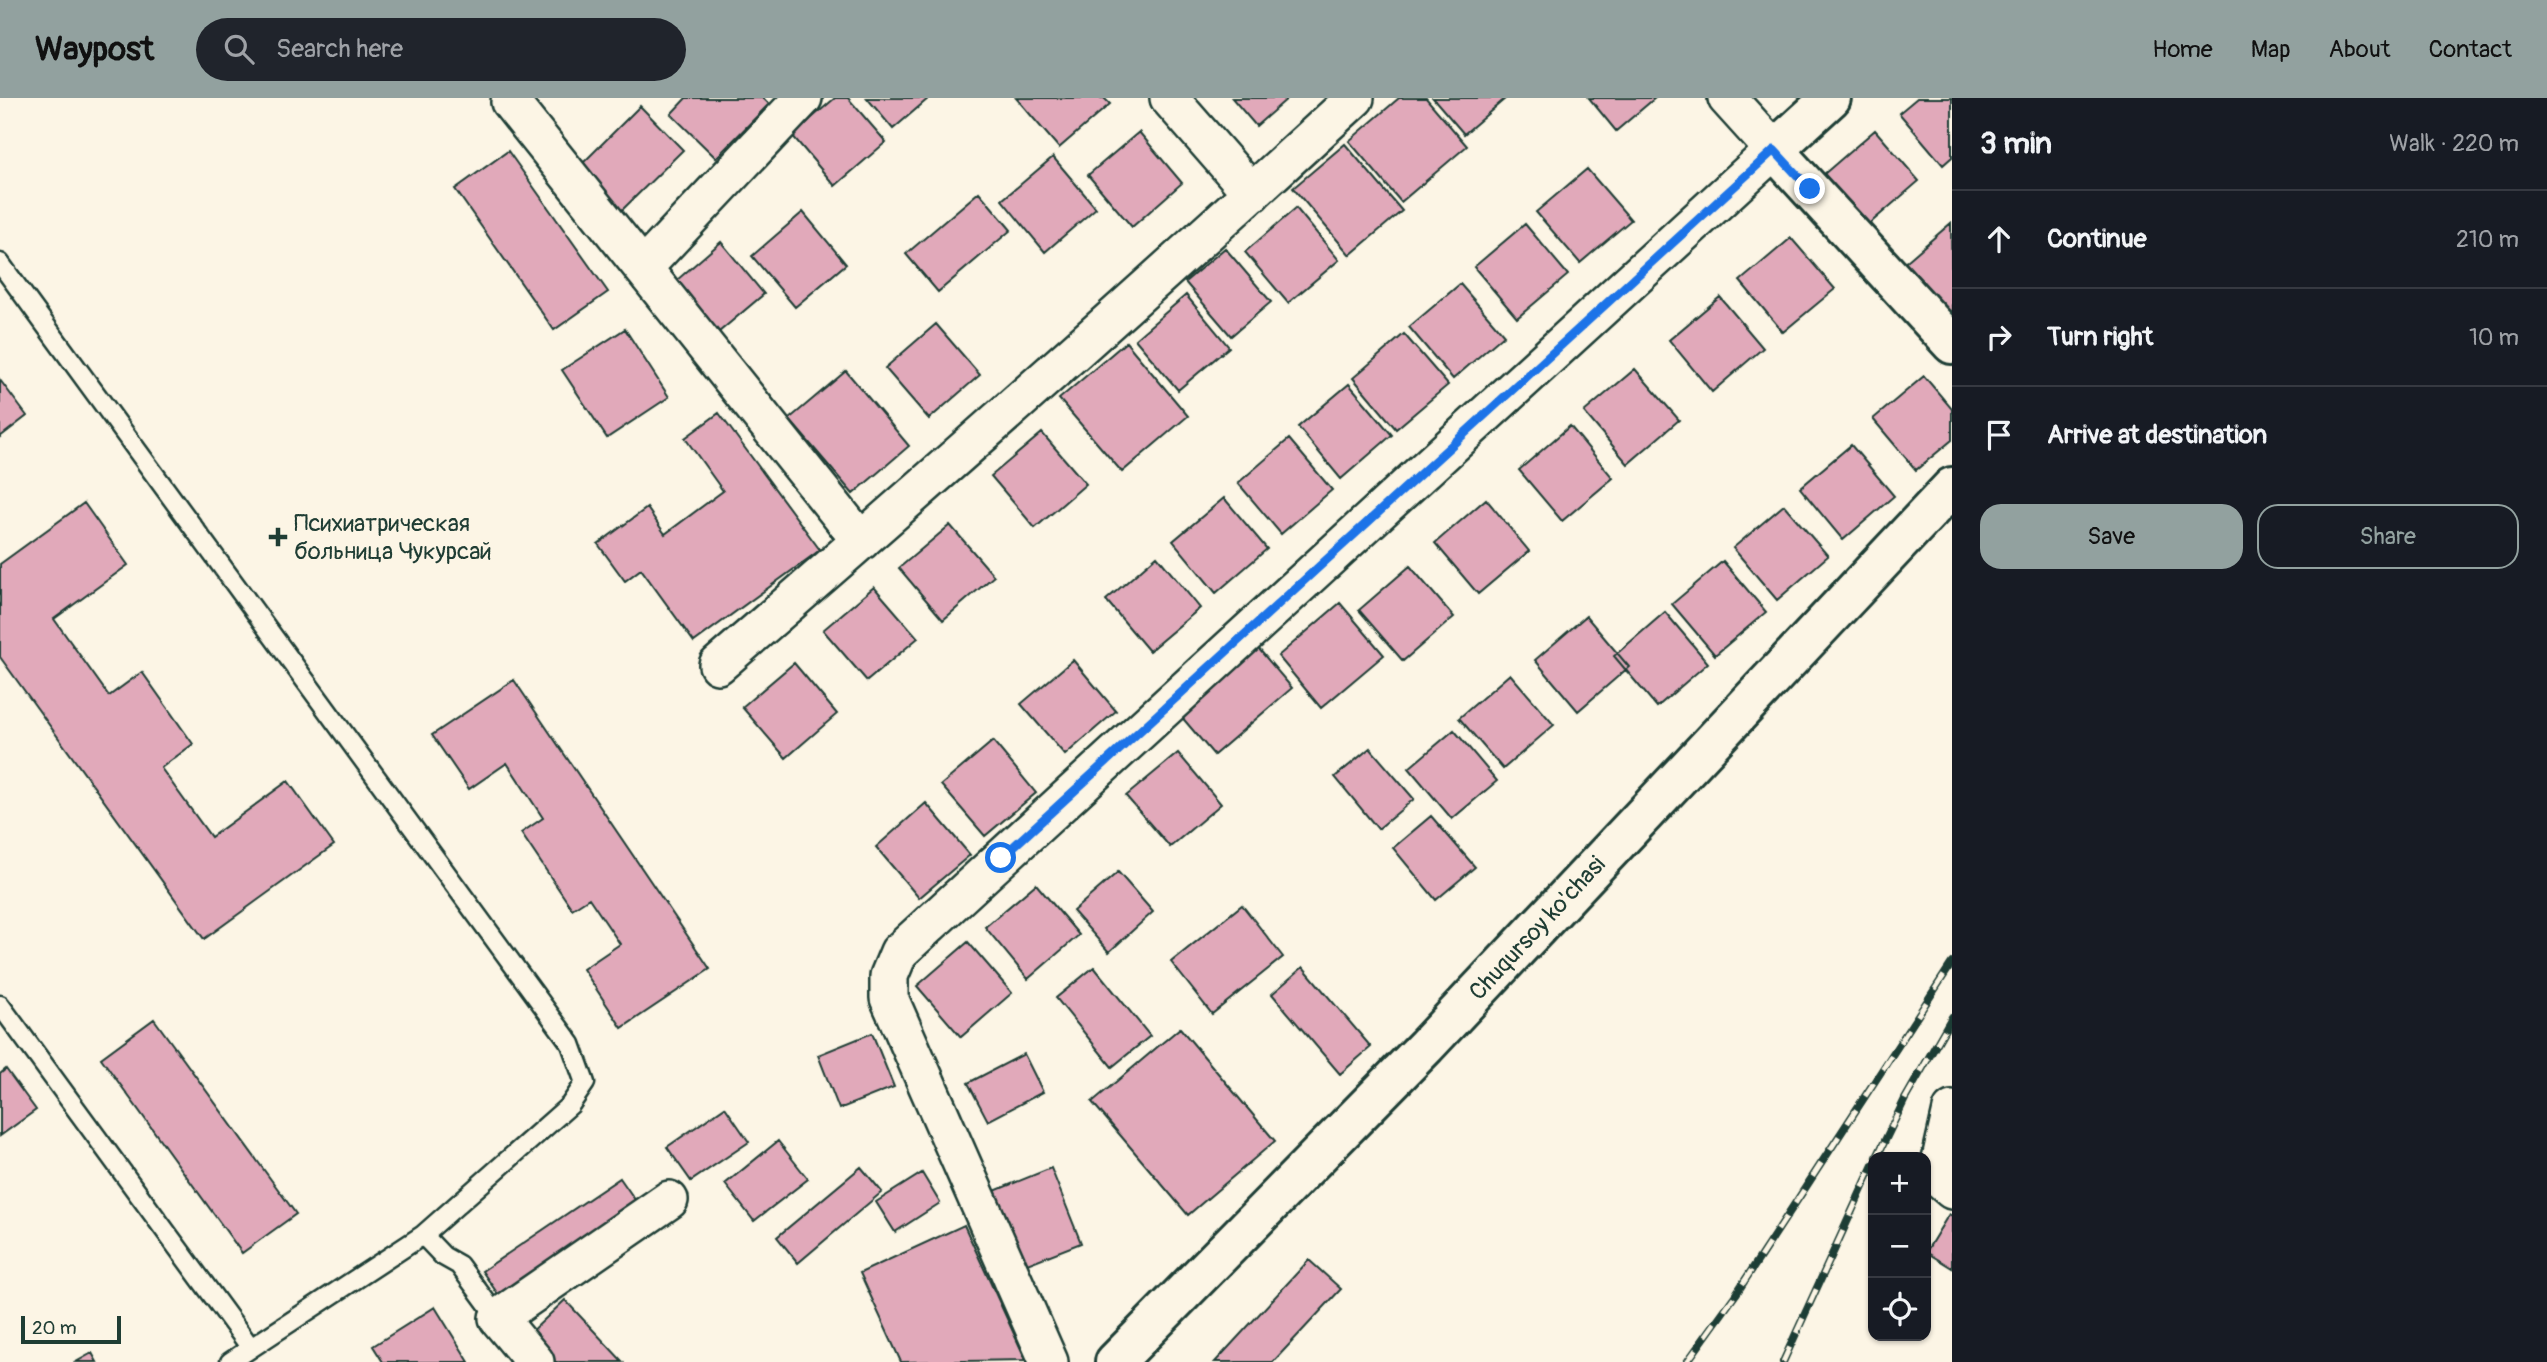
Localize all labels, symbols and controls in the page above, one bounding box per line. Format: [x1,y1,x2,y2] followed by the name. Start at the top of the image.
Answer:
[196,18,686,81] search box
[35,29,154,70] text: Waypost
[220,30,258,68] icon: search
[276,33,403,65] text: Search here
[2152,35,2213,64] text: Home
[2251,35,2291,64] text: Map
[2329,35,2391,64] text: About
[2429,35,2512,64] text: Contact
[1980,125,2052,162] text: 3 min
[2389,129,2519,158] text: Walk · 220 m
[1794,173,1825,204] route end
[1980,220,2018,258] icon: ahead
[2047,223,2147,255] text: Continue
[2456,225,2519,254] text: 210 m
[1980,318,2018,356] icon: right
[2047,321,2153,353] text: Turn right
[2469,323,2519,352] text: 10 m
[1980,416,2018,454] icon: arrive
[2047,419,2267,451] text: Arrive at destination
[1980,504,2243,569] button: Save
[2257,504,2519,569] button: Share
[294,509,492,566] place label: Психиатрическая больница Чукурсай
[268,527,288,547] marker: Психиатрическая больница Чукурсай
[985,842,1016,873] route start
[1463,850,1612,1006] street label: Chuqursoy ko'chasi
[1868,1152,1931,1341] map controls
[1868,1152,1931,1215] button: +
[1868,1215,1931,1278] button: −
[1868,1278,1931,1341] button: locate
[21,1313,121,1345] scale bar
[32,1316,77,1340] text: 20 m

